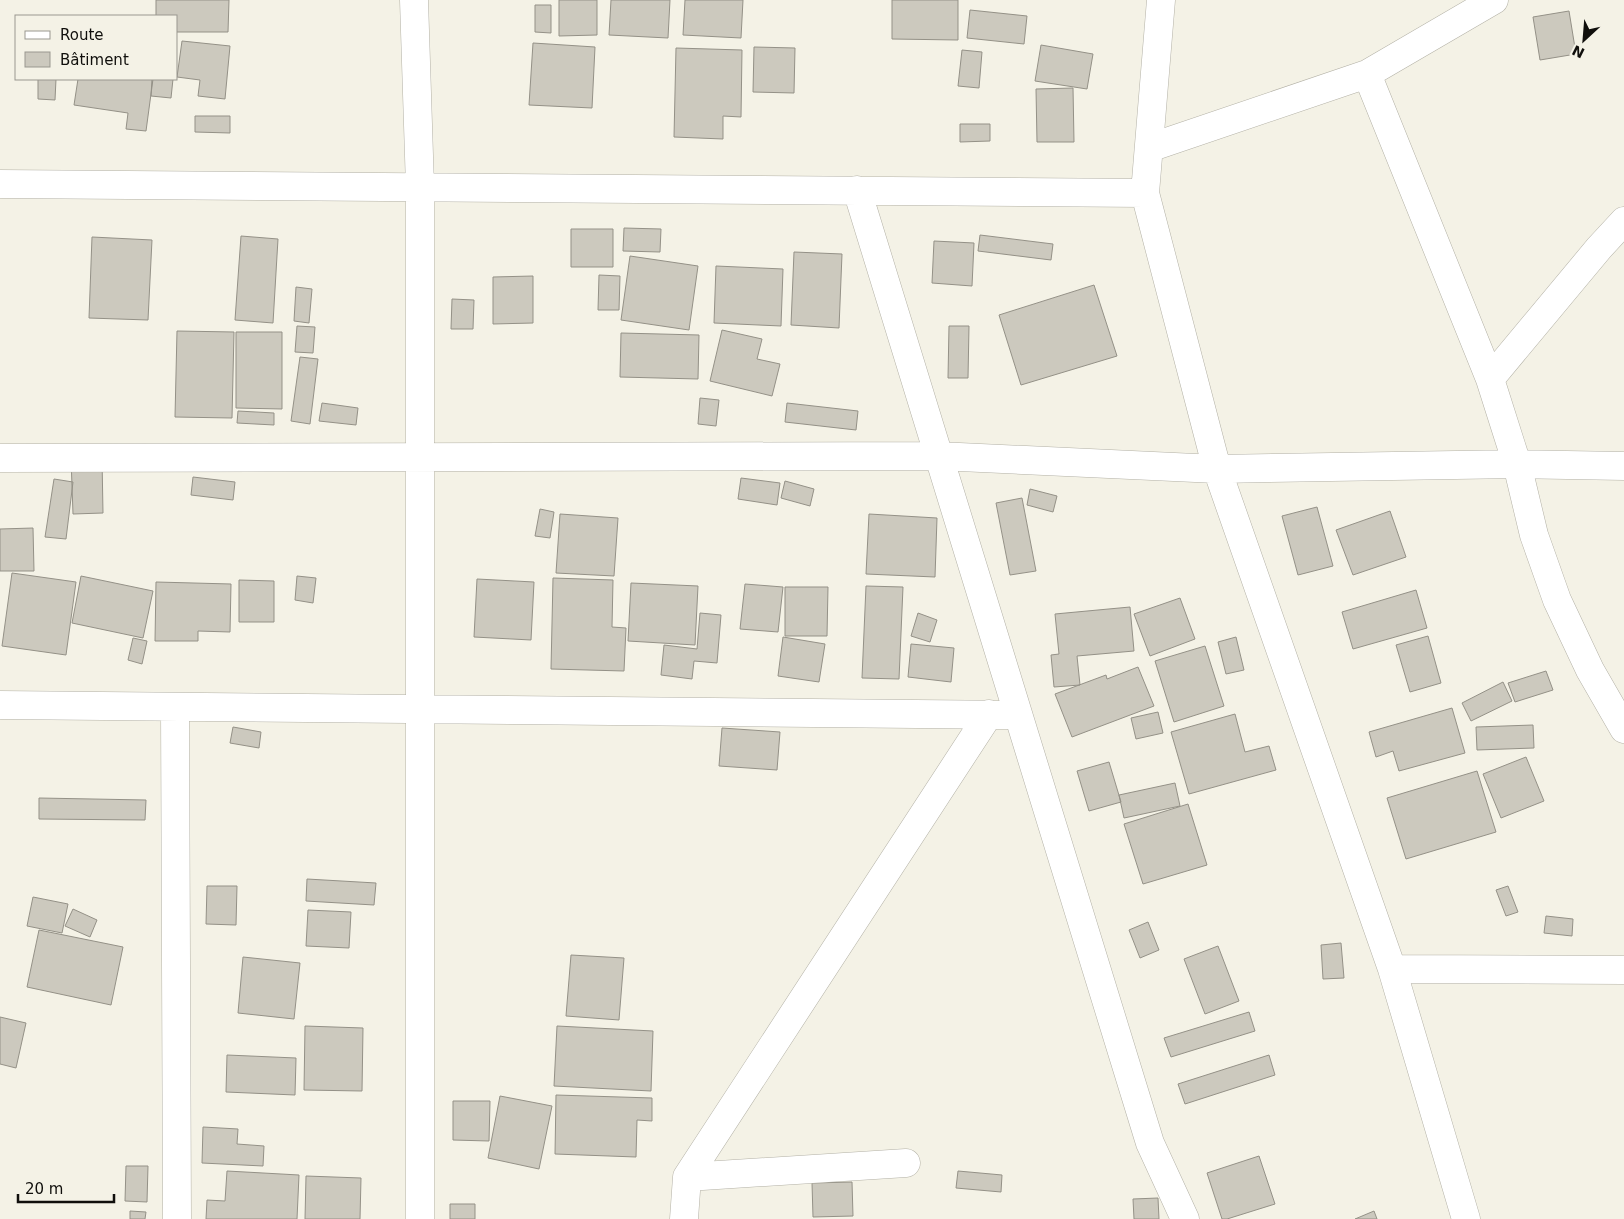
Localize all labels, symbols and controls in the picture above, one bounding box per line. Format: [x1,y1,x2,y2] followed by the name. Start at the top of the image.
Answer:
[15,15,178,80] legend
[1559,15,1609,65] north arrow
[60,26,104,44] text: Route
[1570,42,1587,61] text: N
[60,51,129,69] text: Bâtiment
[18,1172,114,1204] scale bar
[25,1180,63,1198] text: 20 m

